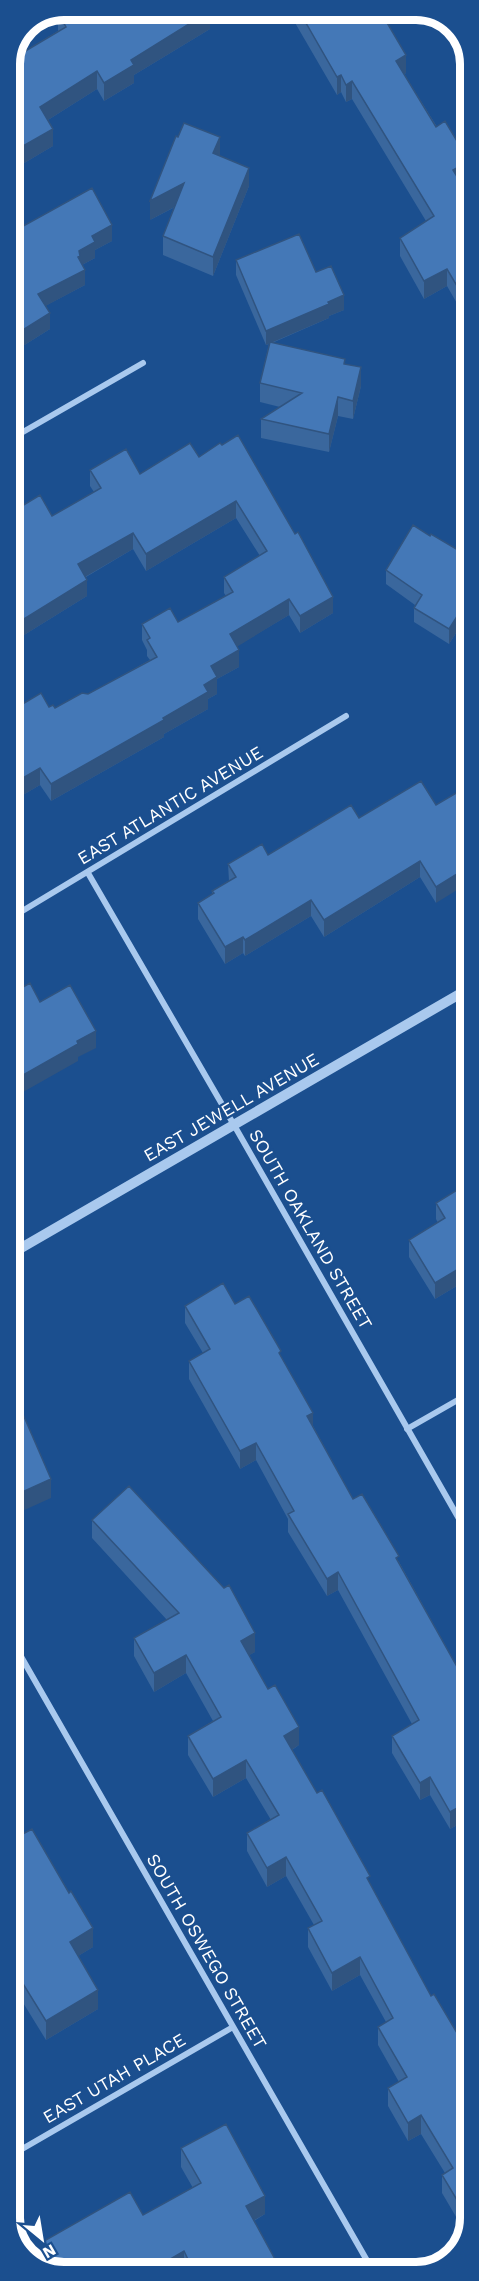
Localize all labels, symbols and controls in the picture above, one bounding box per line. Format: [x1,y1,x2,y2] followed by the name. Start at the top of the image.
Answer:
[74,741,266,869] street label: EAST ATLANTIC AVENUE
[140,1048,322,1166] street label: EAST JEWELL AVENUE
[245,1125,377,1333] street label: SOUTH OAKLAND STREET
[142,1850,272,2052] street label: SOUTH OSWEGO STREET
[39,2029,189,2127] street label: EAST UTAH PLACE
[12,2209,72,2269] north arrow
[39,2240,59,2263] text: N

